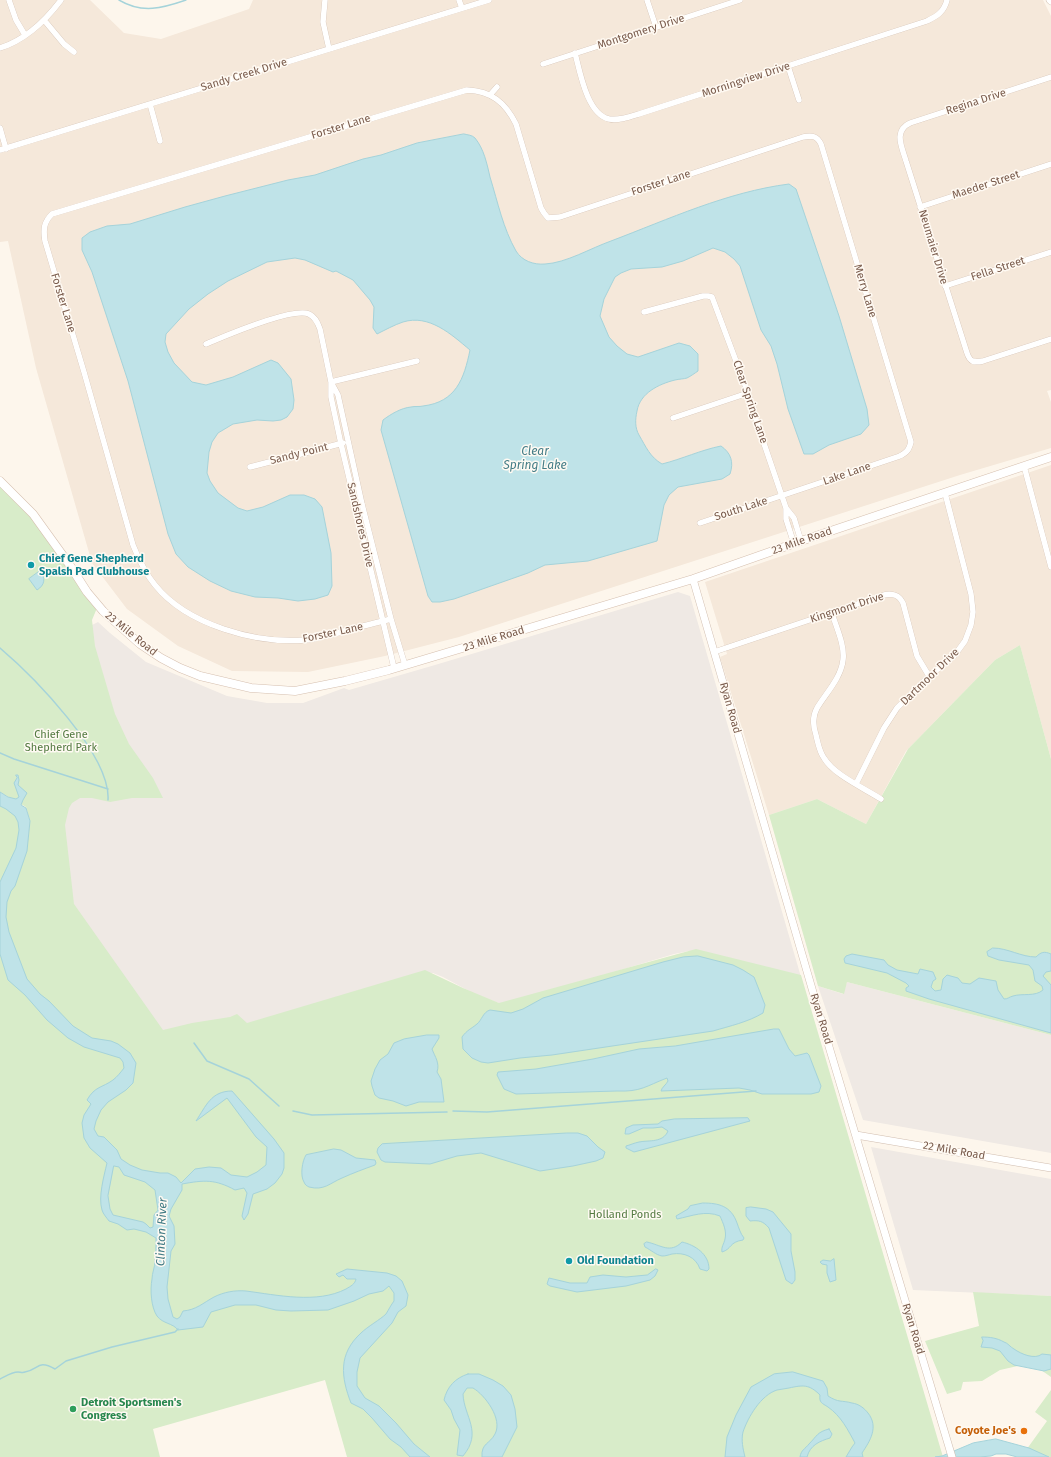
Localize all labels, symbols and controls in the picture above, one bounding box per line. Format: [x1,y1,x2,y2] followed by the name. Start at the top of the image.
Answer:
[596,12,686,52] street label: Montgomery Drive
[199,56,289,94] street label: Sandy Creek Drive
[700,60,792,100] street label: Morningview Drive
[944,86,1008,118] street label: Regina Drive
[310,112,372,142] street label: Forster Lane
[630,167,692,199] street label: Forster Lane
[951,168,1021,202] street label: Maeder Street
[915,208,951,286] street label: Neumaier Drive
[969,254,1027,284] street label: Fella Street
[851,263,879,319] street label: Merry Lane
[48,272,78,334] street label: Forster Lane
[730,359,770,445] street label: Clear Spring Lane
[269,440,329,468] street label: Sandy Point
[503,445,567,473] water label: Clear Spring Lake
[821,460,873,488] street label: Lake Lane
[344,481,376,569] street label: Sandshores Drive
[713,494,769,524] street label: South Lake
[770,525,834,557] street label: 23 Mile Road
[39,552,149,578] place label: Chief Gene Shepherd Spalsh Pad Clubhouse
[26,560,36,570] marker: Chief Gene Shepherd Spalsh Pad Clubhouse
[808,590,886,626] street label: Kingmont Drive
[102,609,160,659] street label: 23 Mile Road
[302,620,364,646] street label: Forster Lane
[462,623,526,655] street label: 23 Mile Road
[898,646,962,708] street label: Dartmoor Drive
[716,681,744,735] street label: Ryan Road
[25,728,97,754] park label: Chief Gene Shepherd Park
[807,992,835,1046] street label: Ryan Road
[922,1139,986,1163] street label: 22 Mile Road
[154,1198,170,1266] water label: Clinton River
[589,1208,661,1222] park label: Holland Ponds
[577,1254,654,1268] place label: Old Foundation
[564,1256,574,1266] marker: Old Foundation
[899,1302,927,1356] street label: Ryan Road
[81,1396,182,1422] place label: Detroit Sportsmen's Congress
[68,1404,78,1414] marker: Detroit Sportsmen's Congress
[955,1424,1016,1438] place label: Coyote Joe's
[1019,1426,1029,1436] marker: Coyote Joe's

